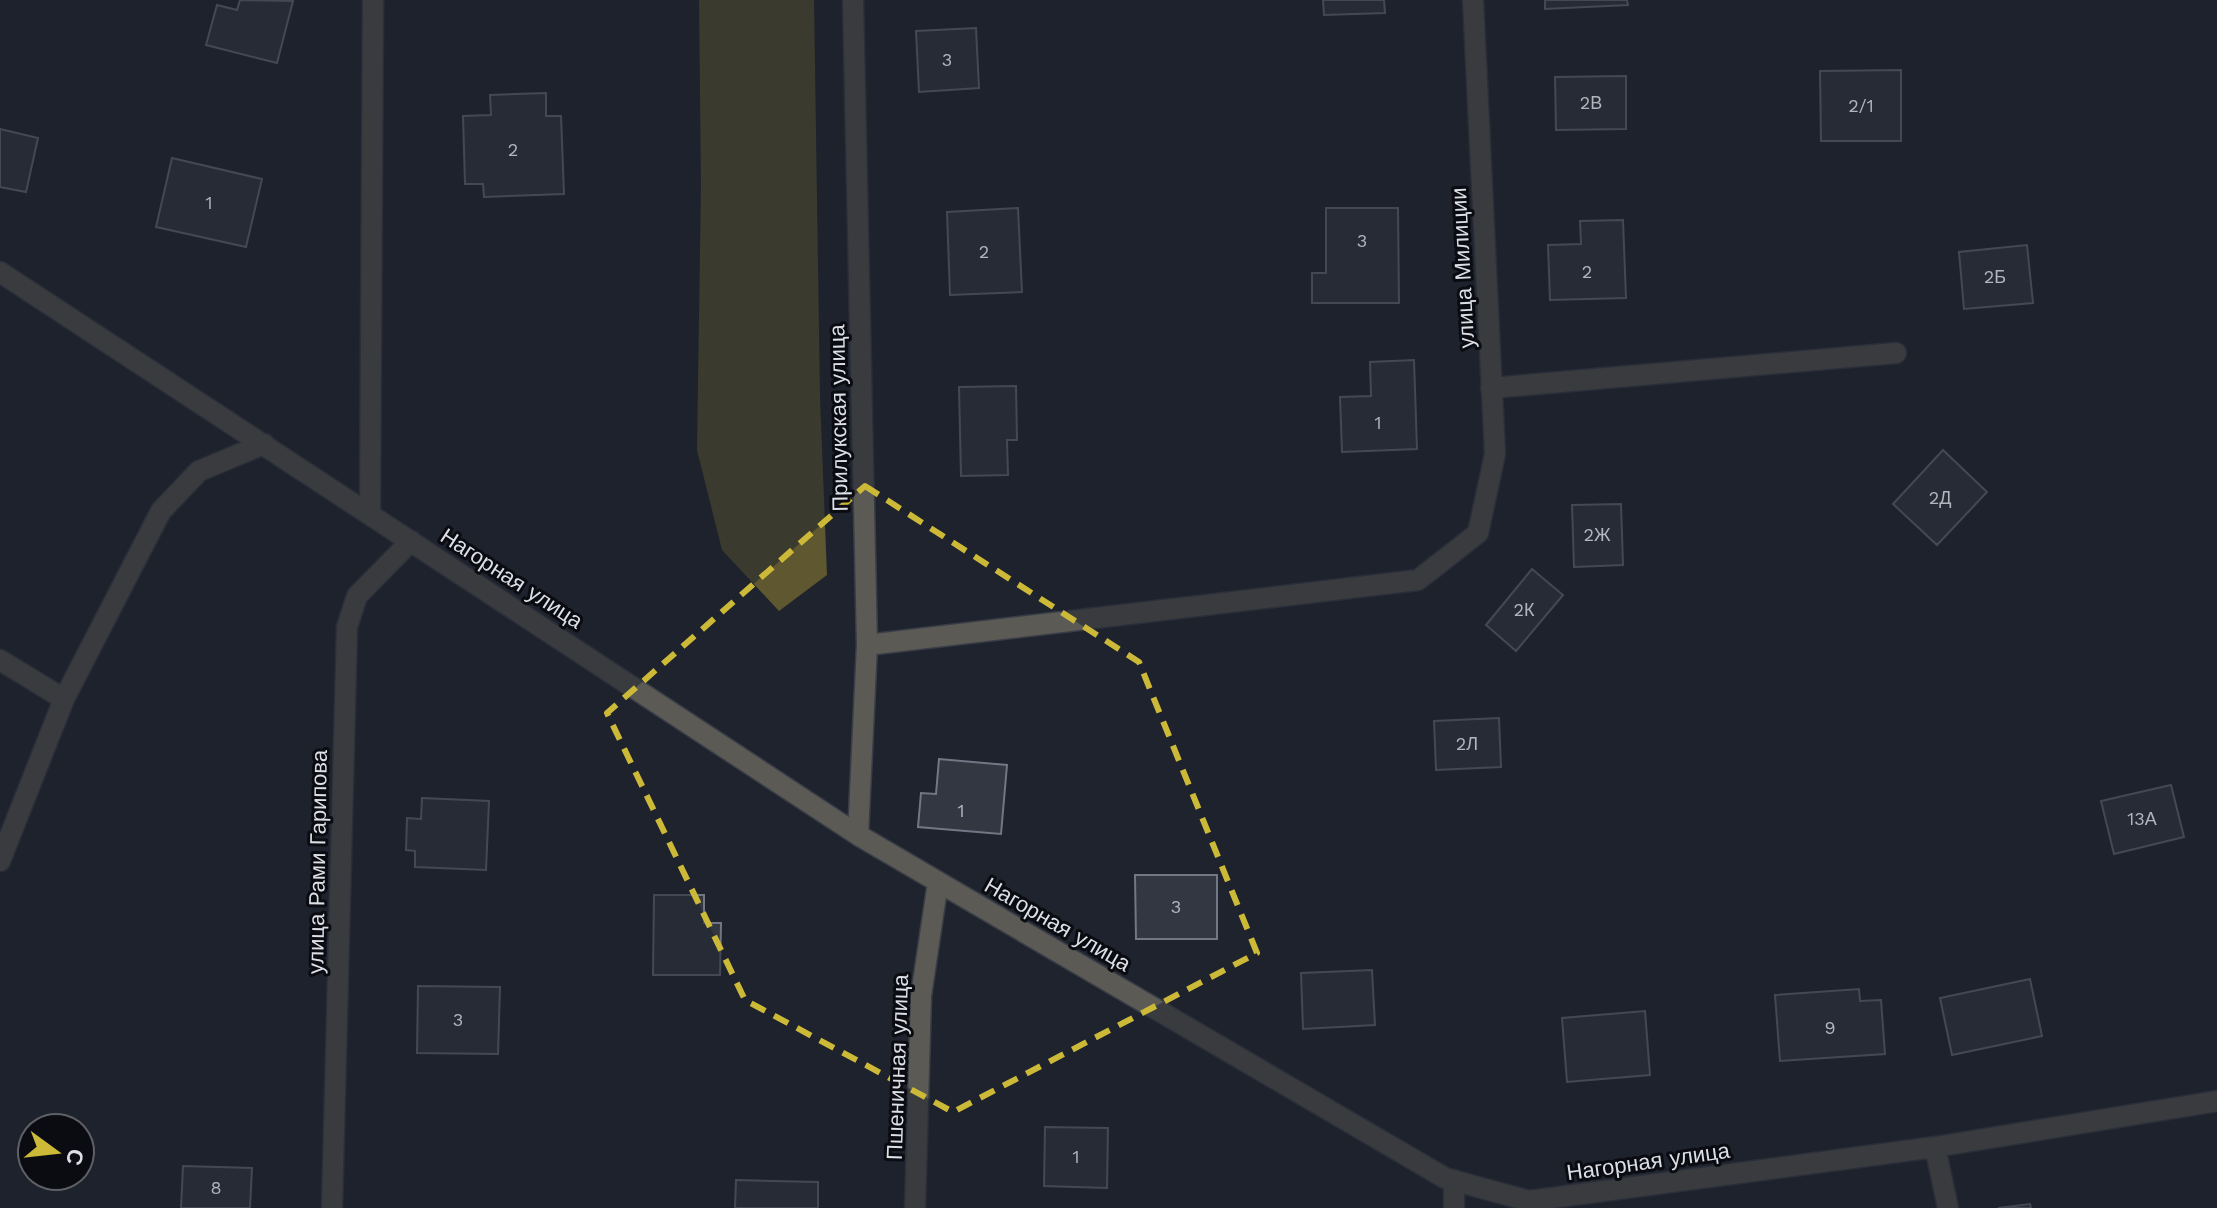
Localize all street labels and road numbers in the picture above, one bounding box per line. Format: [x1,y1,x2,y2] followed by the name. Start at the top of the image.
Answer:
[1446,187,1479,349] street label: улица Милиции
[824,323,853,512] street label: Прилукская улица
[436,523,588,634] street label: Нагорная улица
[303,749,332,974] street label: улица Рами Гарипова
[980,873,1136,977] street label: Нагорная улица
[882,973,913,1160] street label: Пшеничная улица
[1565,1138,1732,1185] street label: Нагорная улица

